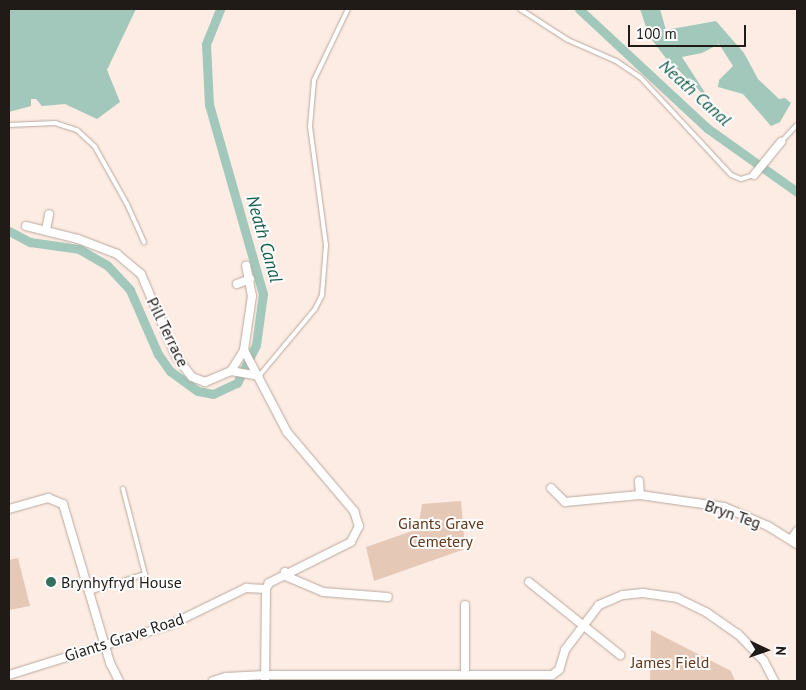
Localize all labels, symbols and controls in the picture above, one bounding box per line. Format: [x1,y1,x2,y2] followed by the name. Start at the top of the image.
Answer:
[631,15,748,47] scale bar
[636,24,677,43] text: 100 m
[655,55,735,131] water label: Neath Canal
[241,193,287,285] water label: Neath Canal
[143,294,193,370] street label: Pill Terrace
[702,495,764,533] street label: Bryn Teg
[398,513,484,551] park label: Giants Grave Cemetery
[61,572,182,592] place label: Brynhyfryd House
[45,576,57,588] marker: Brynhyfryd House
[62,609,186,665] street label: Giants Grave Road
[741,625,791,675] north arrow
[772,646,790,656] text: N
[631,652,709,672] park label: James Field

